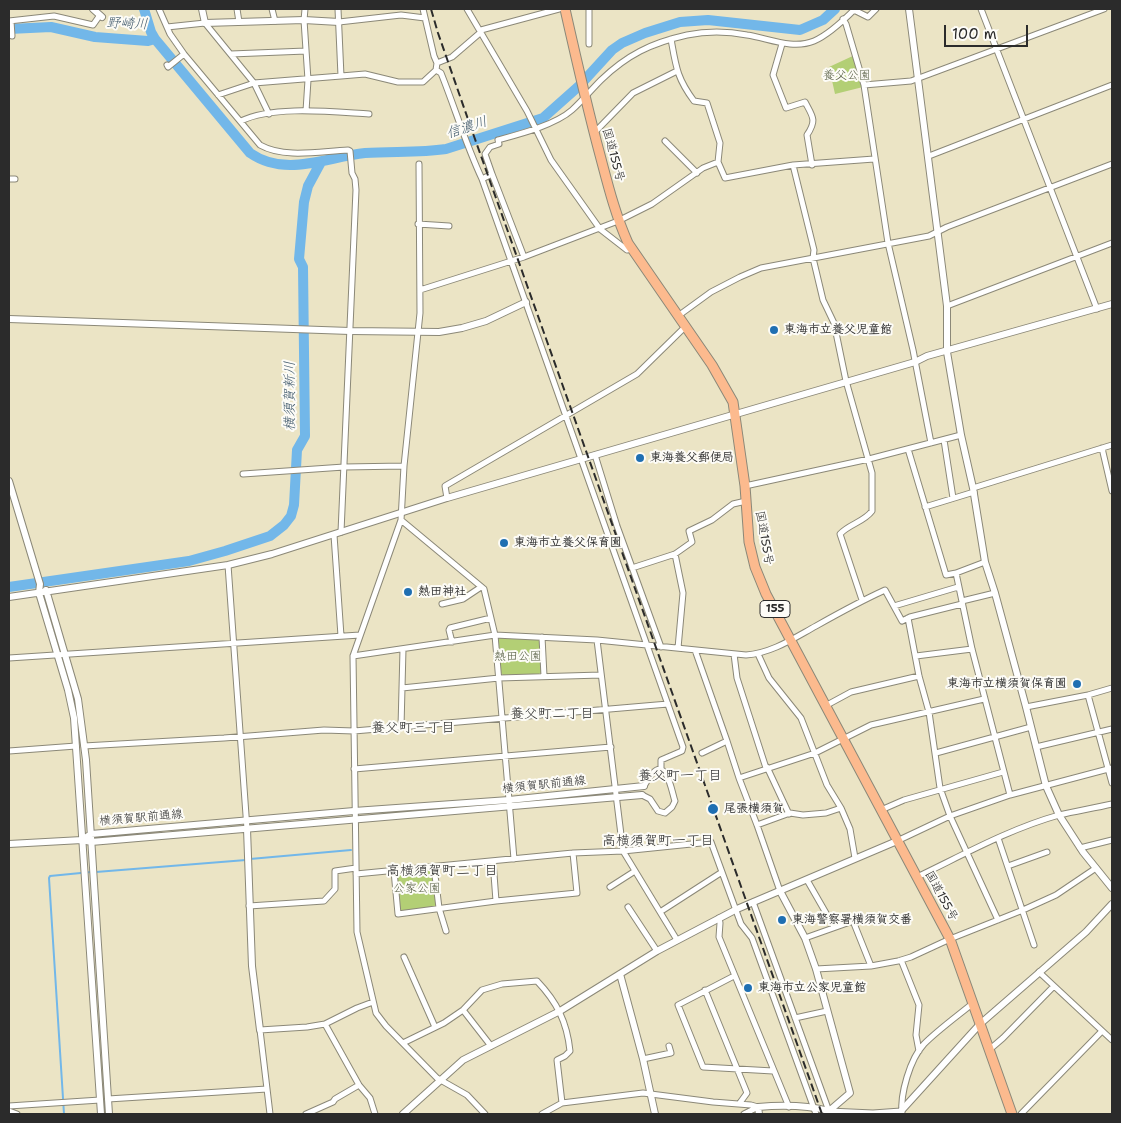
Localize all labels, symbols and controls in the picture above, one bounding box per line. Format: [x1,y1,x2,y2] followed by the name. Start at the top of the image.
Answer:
[106,15,148,33] water label: 野崎川
[946,15,1030,47] scale bar
[952,24,997,44] text: 100 m
[823,69,871,83] park label: 養父公園
[444,114,490,142] water label: 信濃川
[599,127,627,183] street label: 国道155号
[784,323,892,337] place label: 東海市立養父児童館
[768,324,780,336] marker: 東海市立養父児童館
[282,361,298,431] water label: 横須賀新川
[650,451,734,465] place label: 東海養父郵便局
[634,452,646,464] marker: 東海養父郵便局
[752,510,776,566] street label: 国道155号
[514,536,622,550] place label: 東海市立養父保育園
[498,537,510,549] marker: 東海市立養父保育園
[418,585,466,599] place label: 熱田神社
[402,586,414,598] marker: 熱田神社
[760,600,790,618] road number: 155
[494,650,542,664] park label: 熱田公園
[947,677,1067,691] place label: 東海市立横須賀保育園
[1071,678,1083,690] marker: 東海市立横須賀保育園
[510,706,594,722] district label: 養父町二丁目
[371,720,455,736] district label: 養父町三丁目
[638,768,722,784] district label: 養父町一丁目
[501,773,587,797] street label: 横須賀駅前通線
[706,802,720,816] marker: 尾張横須賀
[724,802,784,816] place label: 尾張横須賀
[99,807,183,829] street label: 横須賀駅前通線
[602,833,714,849] district label: 高横須賀町一丁目
[386,863,498,879] district label: 高横須賀町二丁目
[921,868,961,924] street label: 国道155号
[393,882,441,896] park label: 公家公園
[792,913,912,927] place label: 東海警察署横須賀交番
[776,914,788,926] marker: 東海警察署横須賀交番
[758,981,866,995] place label: 東海市立公家児童館
[742,982,754,994] marker: 東海市立公家児童館

